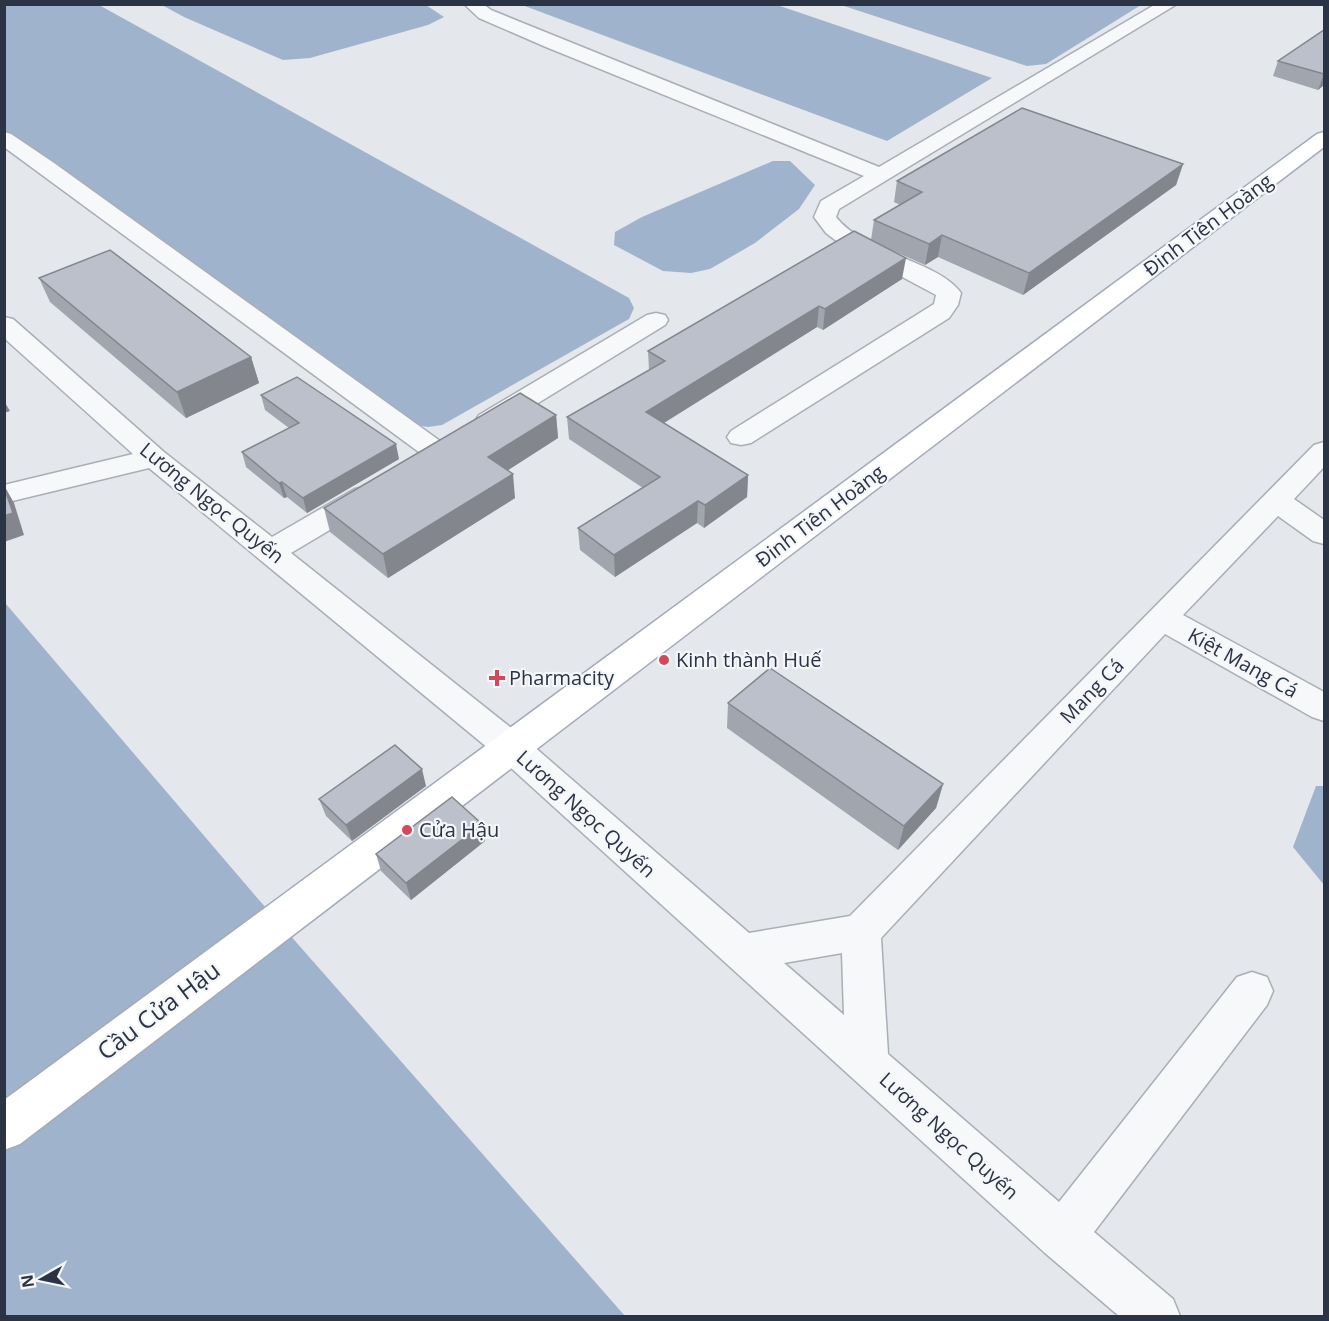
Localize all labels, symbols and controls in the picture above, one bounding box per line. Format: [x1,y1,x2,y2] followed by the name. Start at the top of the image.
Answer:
[1138,167,1278,282] street label: Đinh Tiên Hoàng
[135,436,290,569] street label: Lương Ngọc Quyến
[750,458,890,573] street label: Đinh Tiên Hoàng
[1183,621,1303,704] street label: Kiệt Mang Cá
[676,646,822,673] place label: Kinh thành Huế
[1054,652,1130,729] street label: Mang Cá
[657,653,671,667] marker: Kinh thành Huế
[509,664,615,691] place label: Pharmacity
[490,671,504,685] marker: Pharmacity
[511,744,662,883] street label: Lương Ngọc Quyến
[419,816,499,843] place label: Cửa Hậu
[400,823,414,837] marker: Cửa Hậu
[90,953,226,1067] street label: Cầu Cửa Hậu
[874,1066,1025,1205] street label: Lương Ngọc Quyến
[12,1249,72,1309] north arrow
[15,1273,39,1289] text: N

